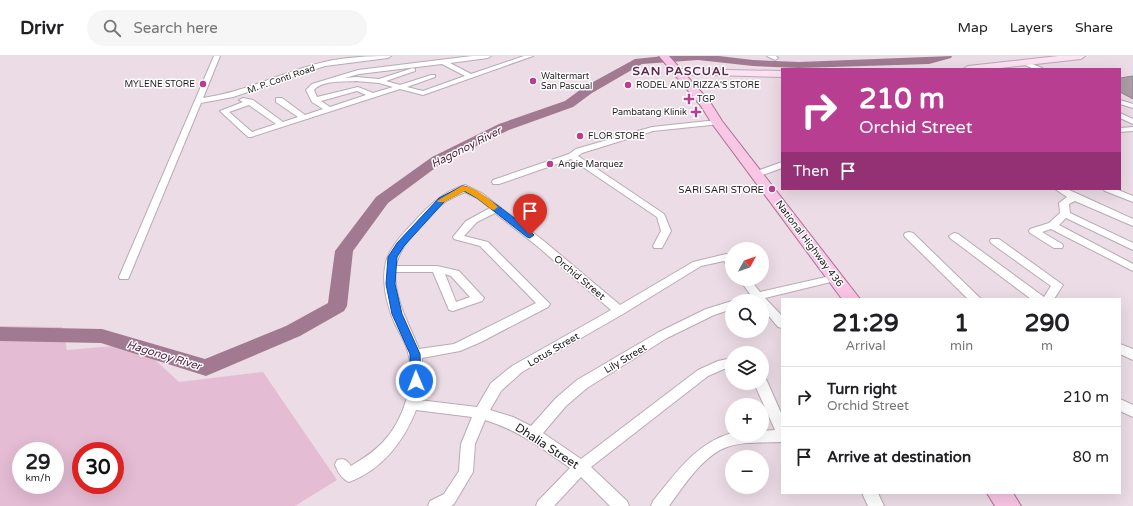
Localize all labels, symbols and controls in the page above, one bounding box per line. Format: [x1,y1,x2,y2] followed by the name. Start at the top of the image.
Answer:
[87,10,367,46] search box
[20,17,63,39] text: Drivr
[101,17,123,39] icon: search
[133,19,218,37] text: Search here
[958,19,988,36] text: Map
[1010,19,1053,36] text: Layers
[1075,19,1113,36] text: Share
[246,63,317,96] street label: M. P. Conti Road
[632,64,730,78] district label: SAN PASCUAL
[541,71,592,92] place label: Waltermart San Pascual
[528,76,538,86] marker: Waltermart San Pascual
[124,79,195,90] place label: MYLENE STORE
[198,79,208,89] marker: MYLENE STORE
[623,80,633,90] marker: RODEL AND RIZZA'S STORE
[636,80,760,91] place label: RODEL AND RIZZA'S STORE
[859,82,945,116] text: 210 m
[793,84,845,136] icon: right
[684,94,694,104] marker: TGP
[697,94,715,105] place label: TGP
[690,106,702,118] marker: Pambatang Klinik
[612,107,687,118] place label: Pambatang Klinik
[859,116,973,138] text: Orchid Street
[429,123,505,171] water label: Hagonoy River
[575,131,585,141] marker: FLOR STORE
[588,131,645,142] place label: FLOR STORE
[545,159,555,169] marker: Angie Marquez
[558,159,624,170] place label: Angie Marquez
[837,160,859,182] icon: arrive
[793,162,829,180] text: Then
[678,184,764,196] place label: SARI SARI STORE
[767,184,777,194] marker: SARI SARI STORE
[513,194,547,235] pin
[773,198,846,289] street label: National Highway 436
[519,200,541,222] icon: arrive
[725,242,769,286] north arrow
[725,242,769,494] map controls
[551,253,608,303] street label: Orchid Street
[725,294,769,338] button: search
[832,309,899,338] text: 21:29
[954,309,969,338] text: 1
[1024,309,1070,338] text: 290
[526,330,582,369] street label: Lotus Street
[125,338,204,373] water label: Hagonoy River
[845,338,886,354] text: Arrival
[950,338,973,354] text: min
[1041,338,1053,354] text: m
[602,341,649,376] street label: Lily Street
[725,346,769,390] button: layers
[395,360,437,402] position arrow
[827,380,897,398] text: Turn right
[793,386,815,408] icon: right
[1063,388,1109,406] text: 210 m
[725,398,769,442] button: +
[827,398,909,414] text: Orchid Street
[513,420,582,472] street label: Dhalia Street
[72,442,124,494] speed limit sign: 30
[793,446,815,468] icon: arrive
[827,448,971,466] text: Arrive at destination
[1072,448,1109,466] text: 80 m
[725,450,769,494] button: −
[25,451,51,475] text: 29
[25,472,51,484] text: km/h

